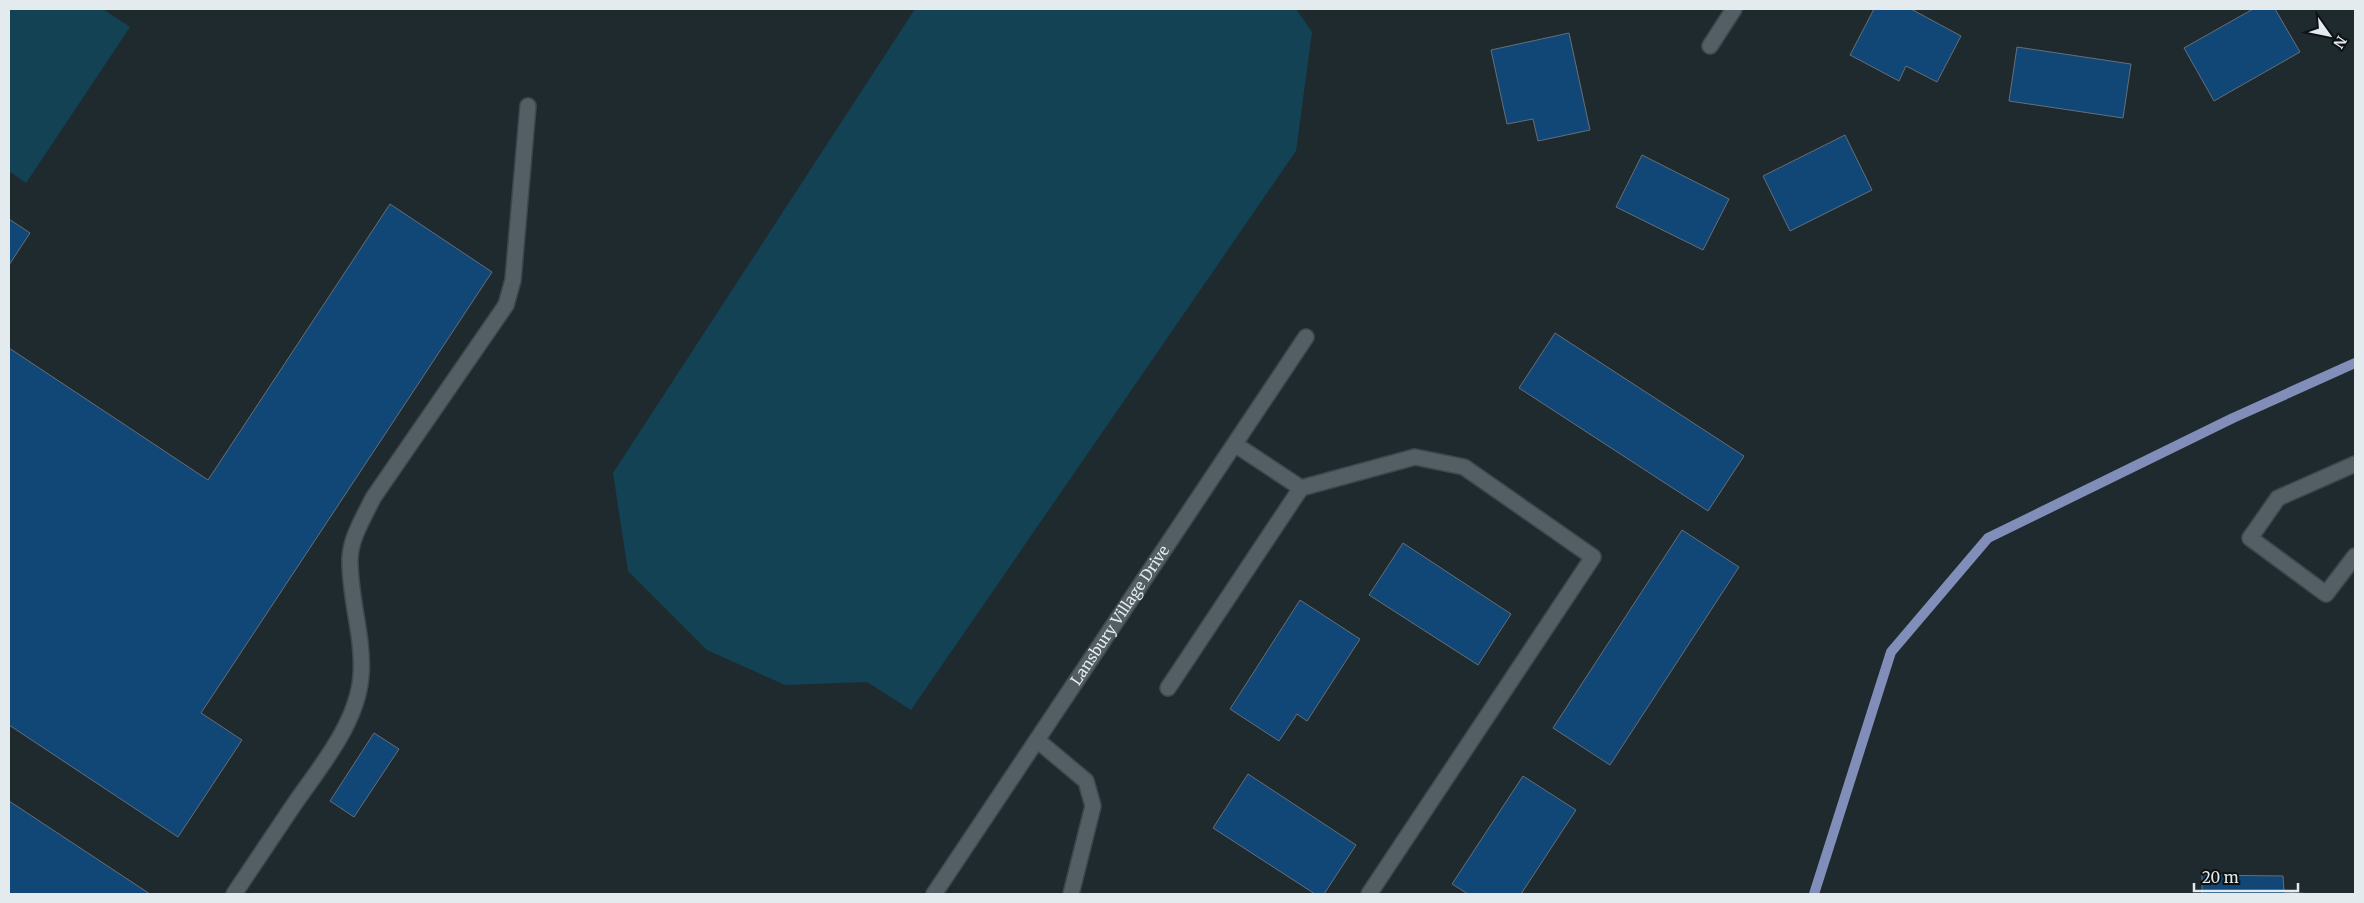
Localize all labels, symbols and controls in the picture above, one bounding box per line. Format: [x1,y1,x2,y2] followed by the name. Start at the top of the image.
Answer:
[2304,10,2354,60] north arrow
[2329,33,2350,52] text: N
[1066,542,1173,689] street label: Lansbury Village Drive
[2194,860,2298,892] scale bar
[2202,868,2239,887] text: 20 m

